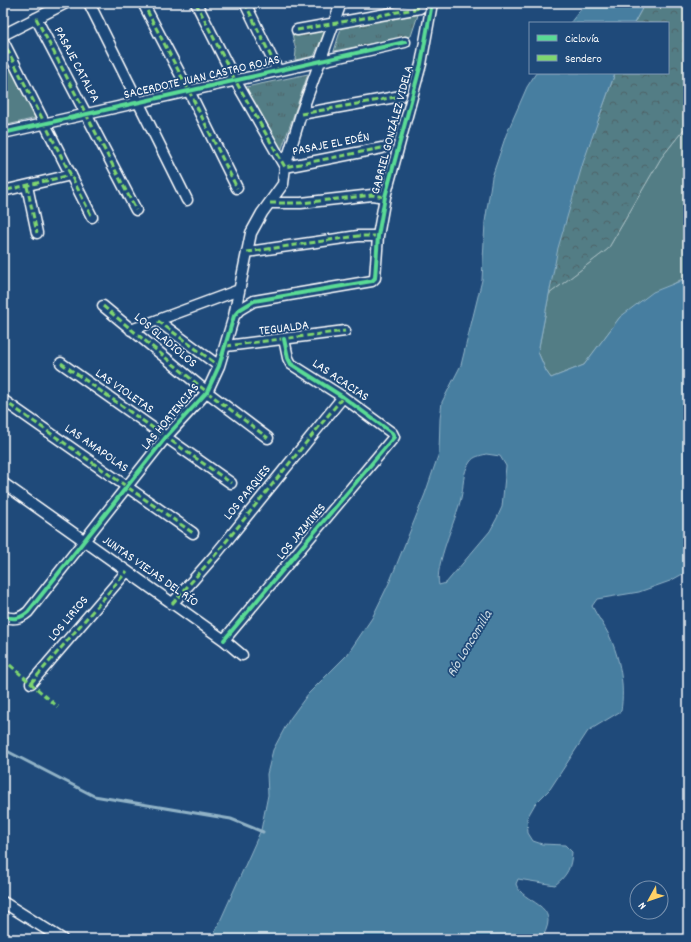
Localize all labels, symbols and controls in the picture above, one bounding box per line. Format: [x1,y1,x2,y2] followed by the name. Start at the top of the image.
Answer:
[529,22,669,74] legend
[48,24,104,106] street label: PASAJE CATALPA
[565,31,599,48] text: Ciclovía
[122,51,282,105] street label: SACERDOTE JUAN CASTRO ROJAS
[565,51,602,68] text: Sendero
[367,64,419,196] street label: GABRIEL GONZÁLEZ VIDELA
[291,128,371,162] street label: PASAJE EL EDÉN
[129,309,201,373] street label: LOS GLADIOLOS
[258,317,310,341] street label: TEGUALDA
[308,355,372,407] street label: LAS ACACIAS
[91,365,158,419] street label: LAS VIOLETAS
[137,379,205,455] street label: LAS HORTENCIAS
[60,420,132,478] street label: LAS AMAPOLAS
[220,461,276,525] street label: LOS PARQUES
[273,499,332,564] street label: LOS JAZMINES
[98,532,202,612] street label: JUNTAS VIEJAS DEL RÍO
[44,592,94,646] street label: LOS LIRIOS
[442,606,498,681] water label: Río Loncomilla
[629,880,669,920] north arrow
[635,897,651,912] text: N

